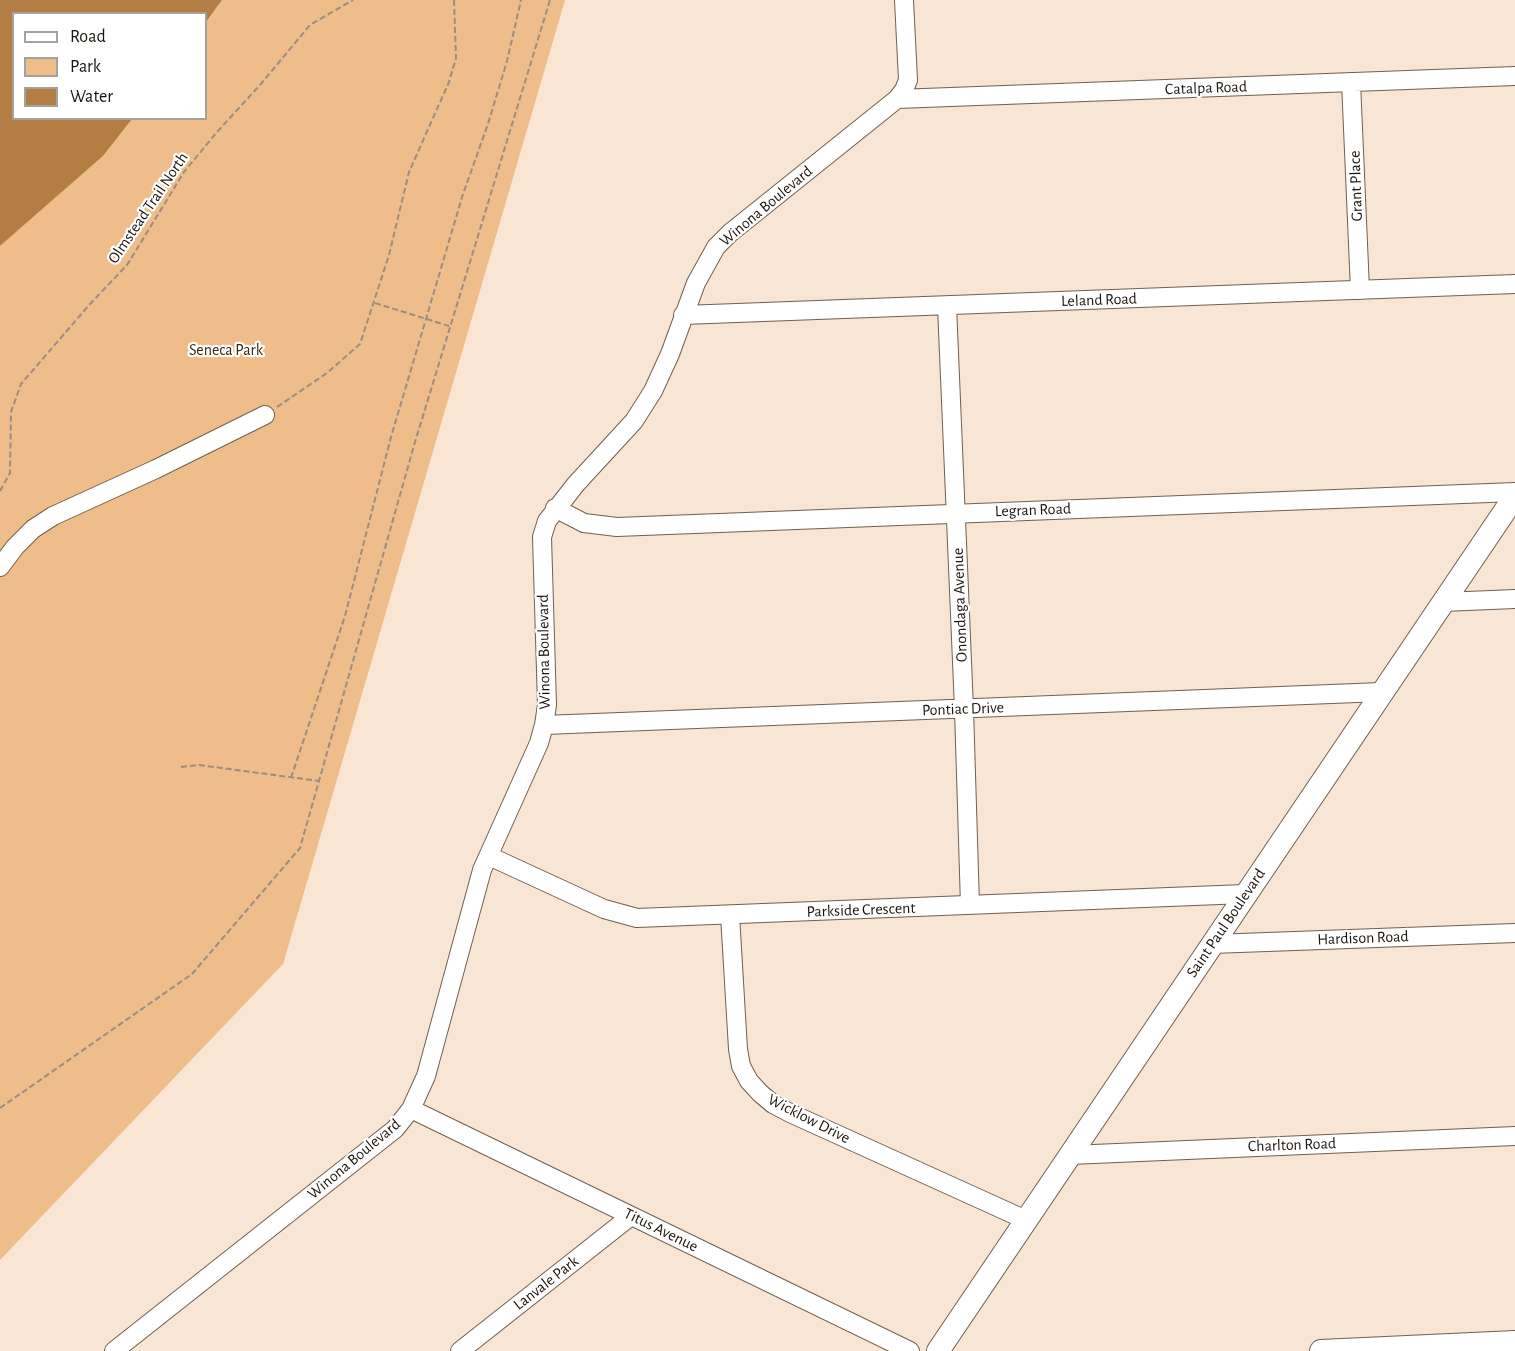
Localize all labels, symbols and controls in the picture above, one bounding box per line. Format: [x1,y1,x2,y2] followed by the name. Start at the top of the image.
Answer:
[12,12,207,120] legend
[70,28,106,46] text: Road
[70,58,101,76] text: Park
[1165,77,1247,99] street label: Catalpa Road
[70,88,113,106] text: Water
[104,149,192,267] street label: Olmstead Trail North
[1345,150,1367,222] street label: Grant Place
[716,162,816,250] street label: Winona Boulevard
[1061,289,1137,311] street label: Leland Road
[189,340,263,360] park label: Seneca Park
[994,499,1072,521] street label: Legran Road
[948,548,972,662] street label: Onondaga Avenue
[533,594,555,710] street label: Winona Boulevard
[922,698,1004,720] street label: Pontiac Drive
[1182,865,1270,981] street label: Saint Paul Boulevard
[806,899,916,921] street label: Parkside Crescent
[1317,927,1409,949] street label: Hardison Road
[765,1090,853,1148] street label: Wicklow Drive
[304,1115,404,1203] street label: Winona Boulevard
[1248,1134,1336,1156] street label: Charlton Road
[621,1204,701,1256] street label: Titus Avenue
[510,1252,582,1314] street label: Lanvale Park

